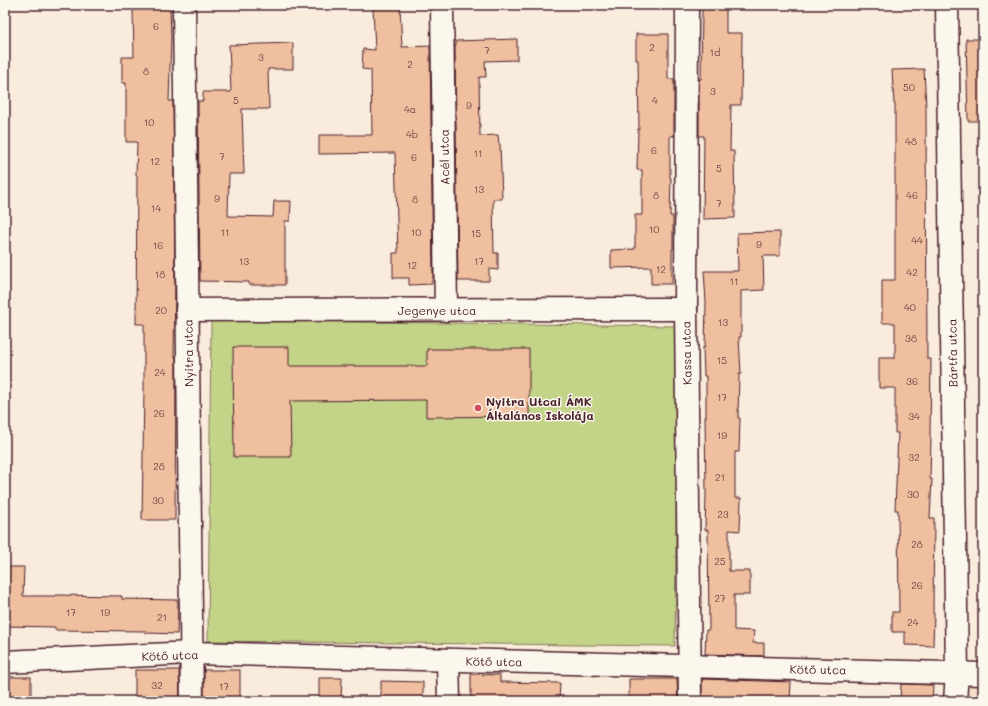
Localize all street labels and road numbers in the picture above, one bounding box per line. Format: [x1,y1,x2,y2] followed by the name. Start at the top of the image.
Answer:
[436,129,452,185] street label: Acél utca
[398,302,476,318] street label: Jegenye utca
[179,319,197,387] street label: Nyitra utca
[943,319,961,387] street label: Bártfa utca
[677,321,695,385] street label: Kassa utca
[141,646,199,664] street label: Kötő utca
[465,653,523,669] street label: Kötő utca
[789,661,847,677] street label: Kötő utca

